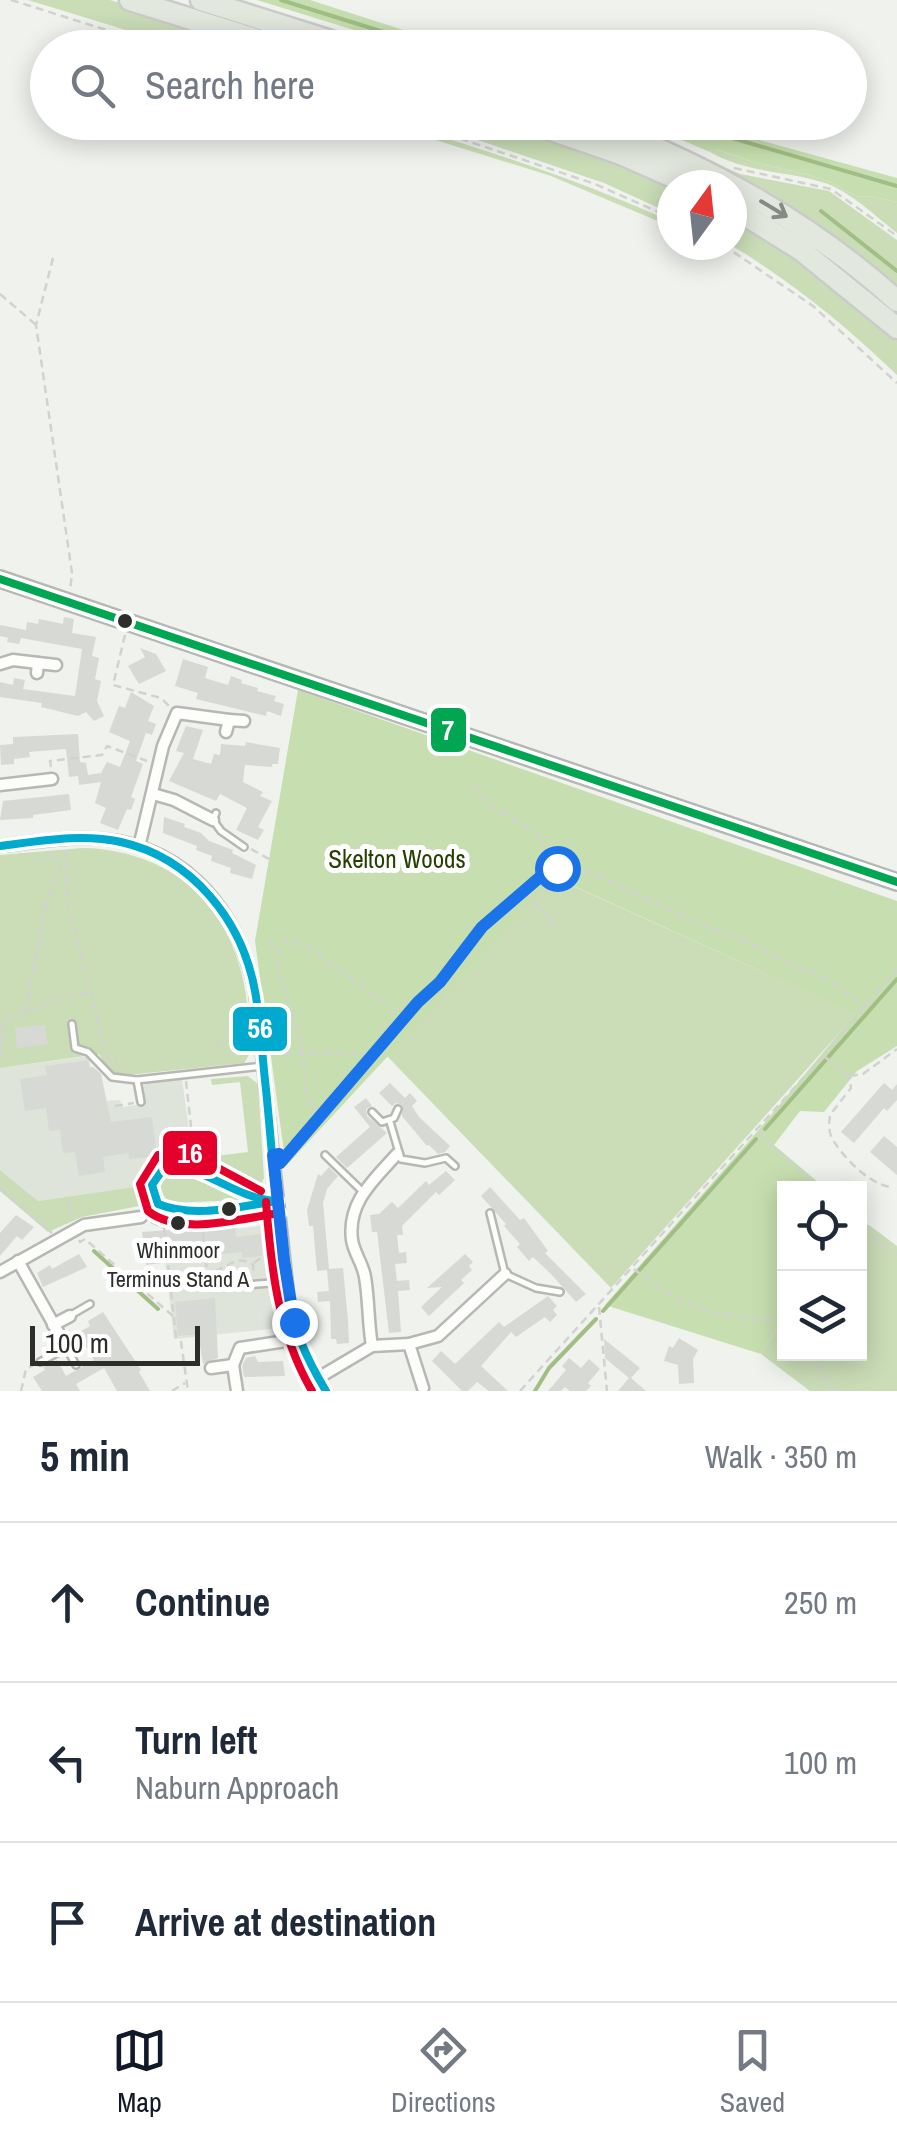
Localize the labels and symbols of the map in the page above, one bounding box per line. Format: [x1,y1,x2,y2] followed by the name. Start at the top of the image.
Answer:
[657,170,747,260] north arrow
[759,199,788,219] one-way arrow
[115,611,135,631] unlabelled marker
[429,706,468,754] line badge: 7
[442,711,455,749] text: 7
[328,842,466,876] park label: Skelton Woods
[535,846,581,892] route start
[231,1005,289,1053] line badge: 56
[247,1009,273,1047] text: 56
[161,1129,219,1177] line badge: 16
[177,1134,203,1172] text: 16
[219,1199,239,1219] unlabelled marker
[168,1213,188,1233] marker: Whinmoor Terminus Stand A
[107,1235,250,1294] place label: Whinmoor Terminus Stand A
[272,1300,318,1346] route end
[30,1321,200,1366] scale bar

